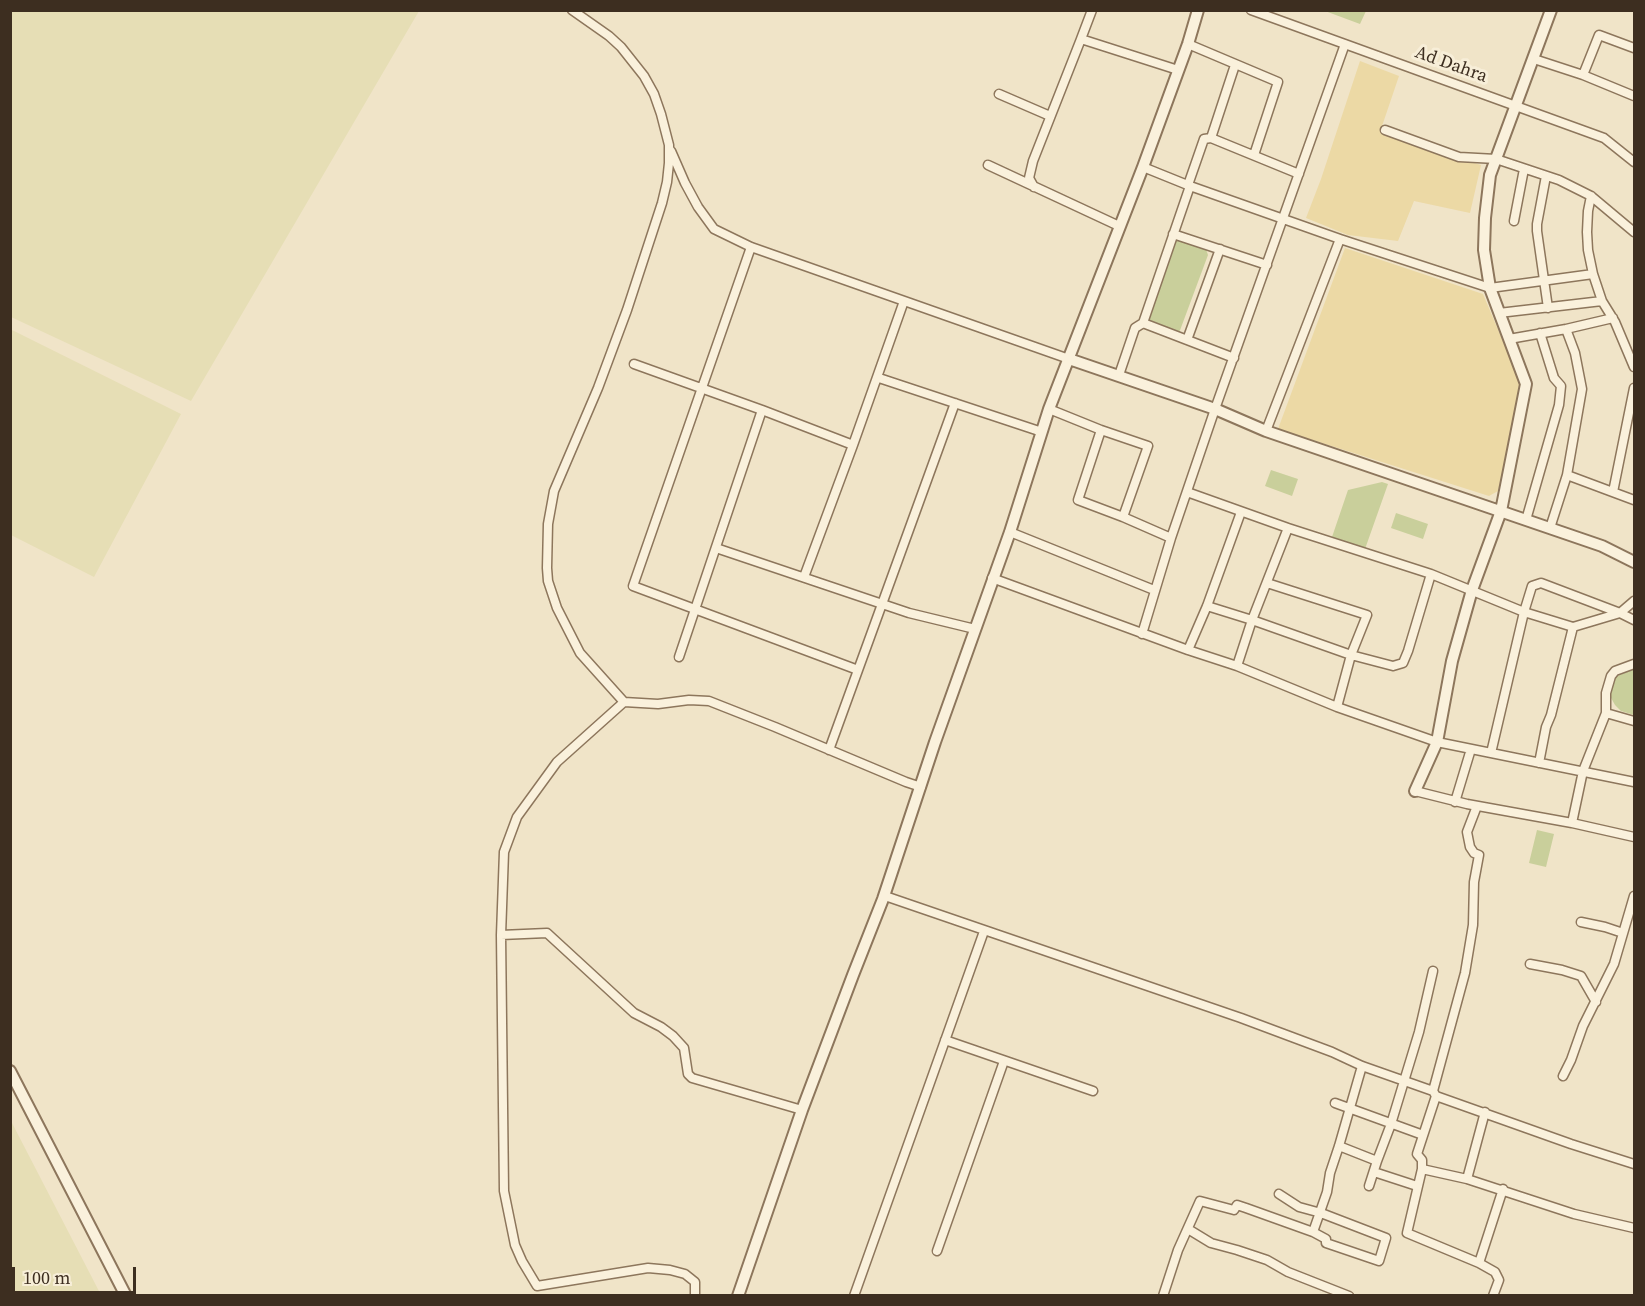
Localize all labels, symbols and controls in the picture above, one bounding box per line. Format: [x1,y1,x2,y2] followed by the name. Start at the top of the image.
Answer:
[1412,42,1490,88] street label: Ad Dahra
[15,1255,140,1293] scale bar
[23,1265,70,1290] text: 100 m

